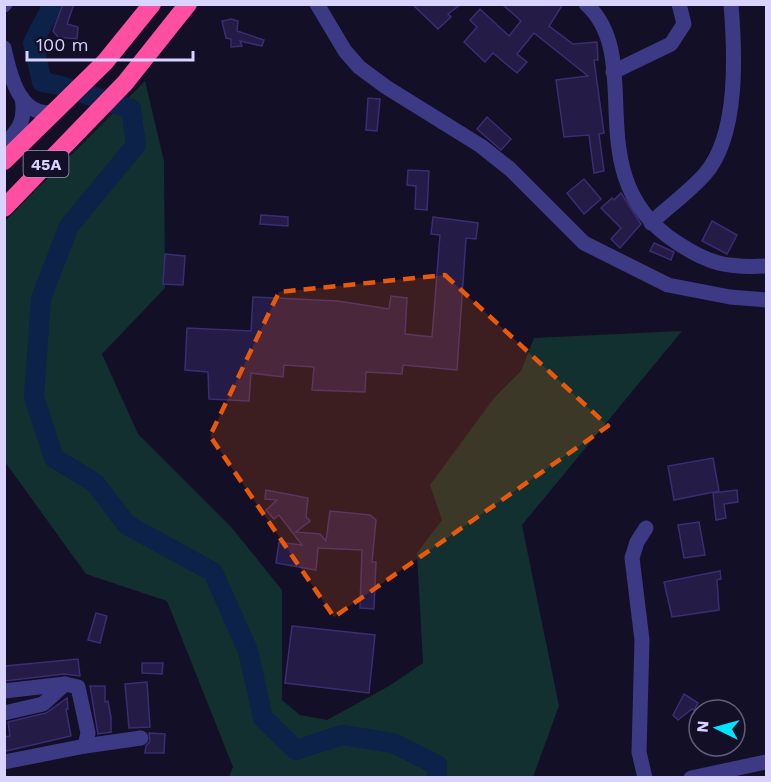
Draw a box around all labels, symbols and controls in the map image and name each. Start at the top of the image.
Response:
scale bar [27,24,194,62]
text: 100 m [36,34,89,55]
road number: 45A [24,151,68,177]
north arrow [687,698,747,758]
text: N [693,720,713,733]

